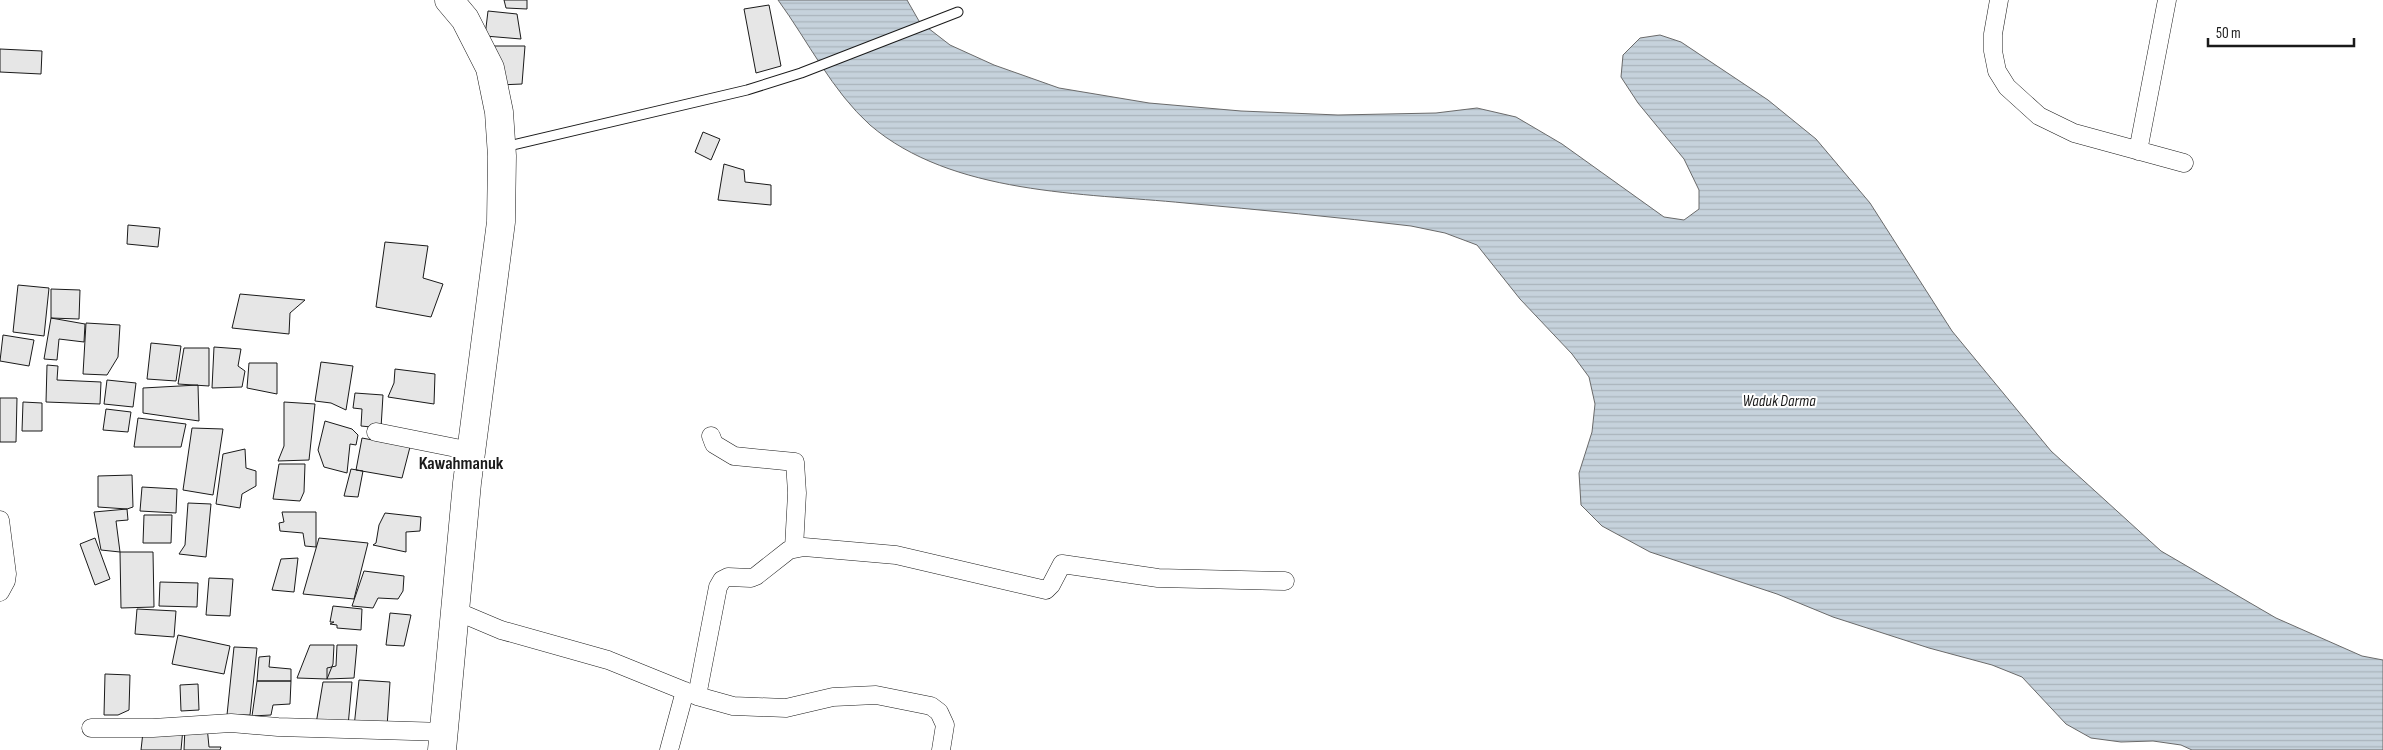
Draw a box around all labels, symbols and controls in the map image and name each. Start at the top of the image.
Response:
scale bar [2208,15,2354,47]
text: 50 m [2216,24,2241,43]
water label: Waduk Darma [1742,392,1816,411]
district label: Kawahmanuk [419,453,504,474]

